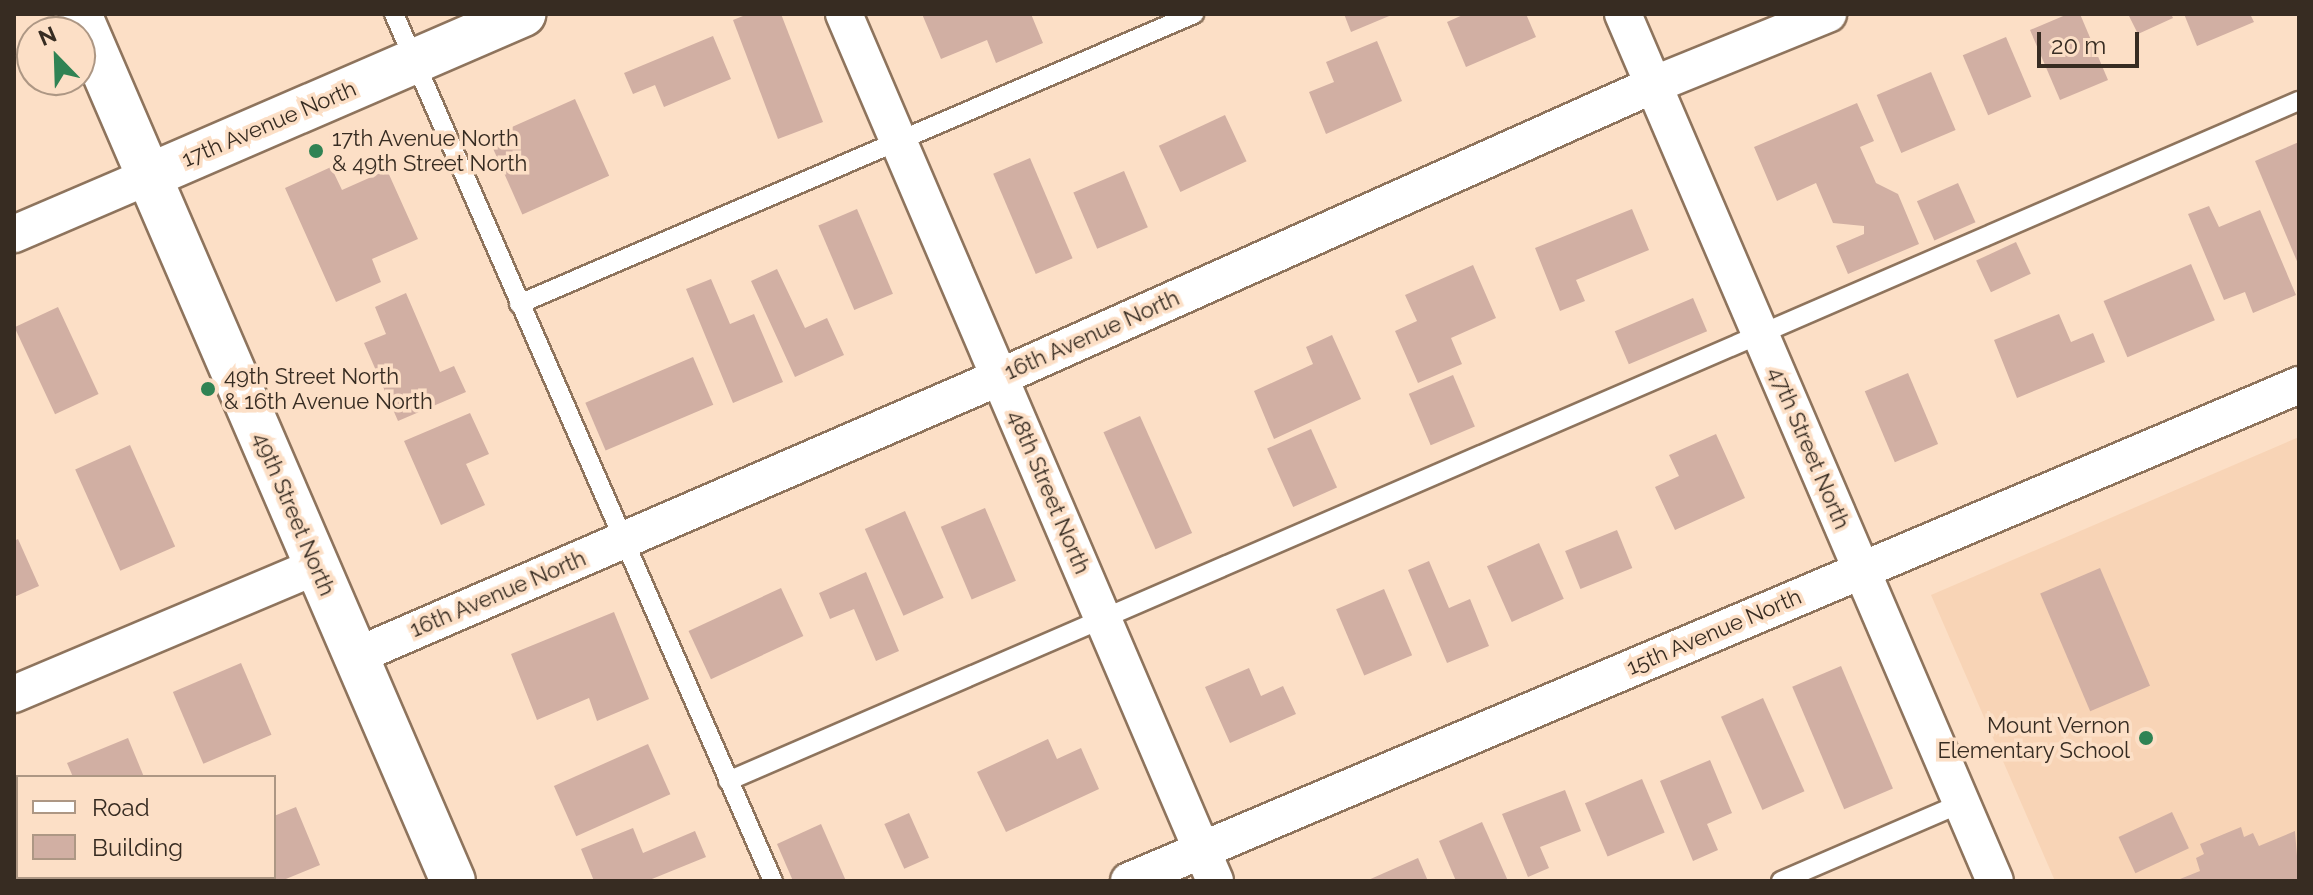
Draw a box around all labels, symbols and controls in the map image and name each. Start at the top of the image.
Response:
north arrow [16,16,96,96]
scale bar [2041,16,2143,66]
text: N [35,21,60,51]
text: 20 m [2051,31,2106,60]
street label: 17th Avenue North [178,75,360,173]
place label: 17th Avenue North & 49th Street North [332,125,527,176]
marker: 17th Avenue North & 49th Street North [307,142,325,160]
street label: 16th Avenue North [1000,284,1184,386]
place label: 49th Street North & 16th Avenue North [224,363,433,414]
street label: 47th Street North [1763,363,1855,533]
marker: 49th Street North & 16th Avenue North [199,380,217,398]
street label: 48th Street North [1003,406,1095,578]
street label: 49th Street North [248,428,340,600]
street label: 16th Avenue North [406,545,590,643]
street label: 15th Avenue North [1622,583,1806,681]
place label: Mount Vernon Elementary School [1937,712,2130,764]
marker: Mount Vernon Elementary School [2137,729,2155,747]
legend [16,775,276,879]
text: Road [92,793,150,822]
text: Building [92,833,183,862]

